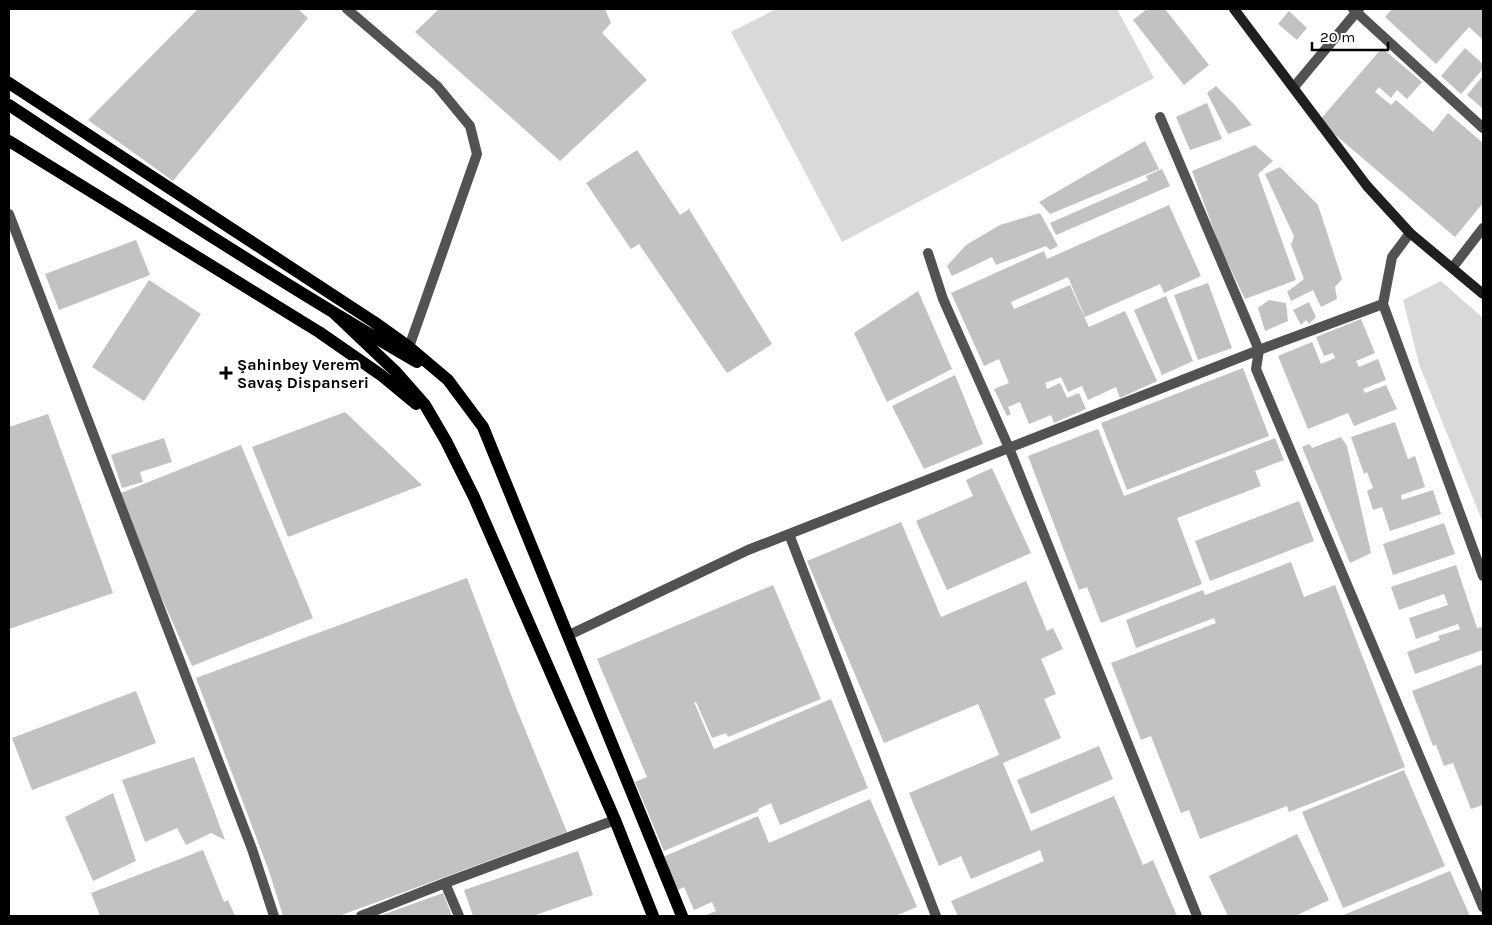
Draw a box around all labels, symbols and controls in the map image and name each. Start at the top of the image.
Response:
scale bar [1312,20,1388,52]
text: 20 m [1320,28,1355,46]
place label: Şahinbey Verem Savaş Dispanseri [237,355,369,392]
marker: Şahinbey Verem Savaş Dispanseri [219,366,233,380]

